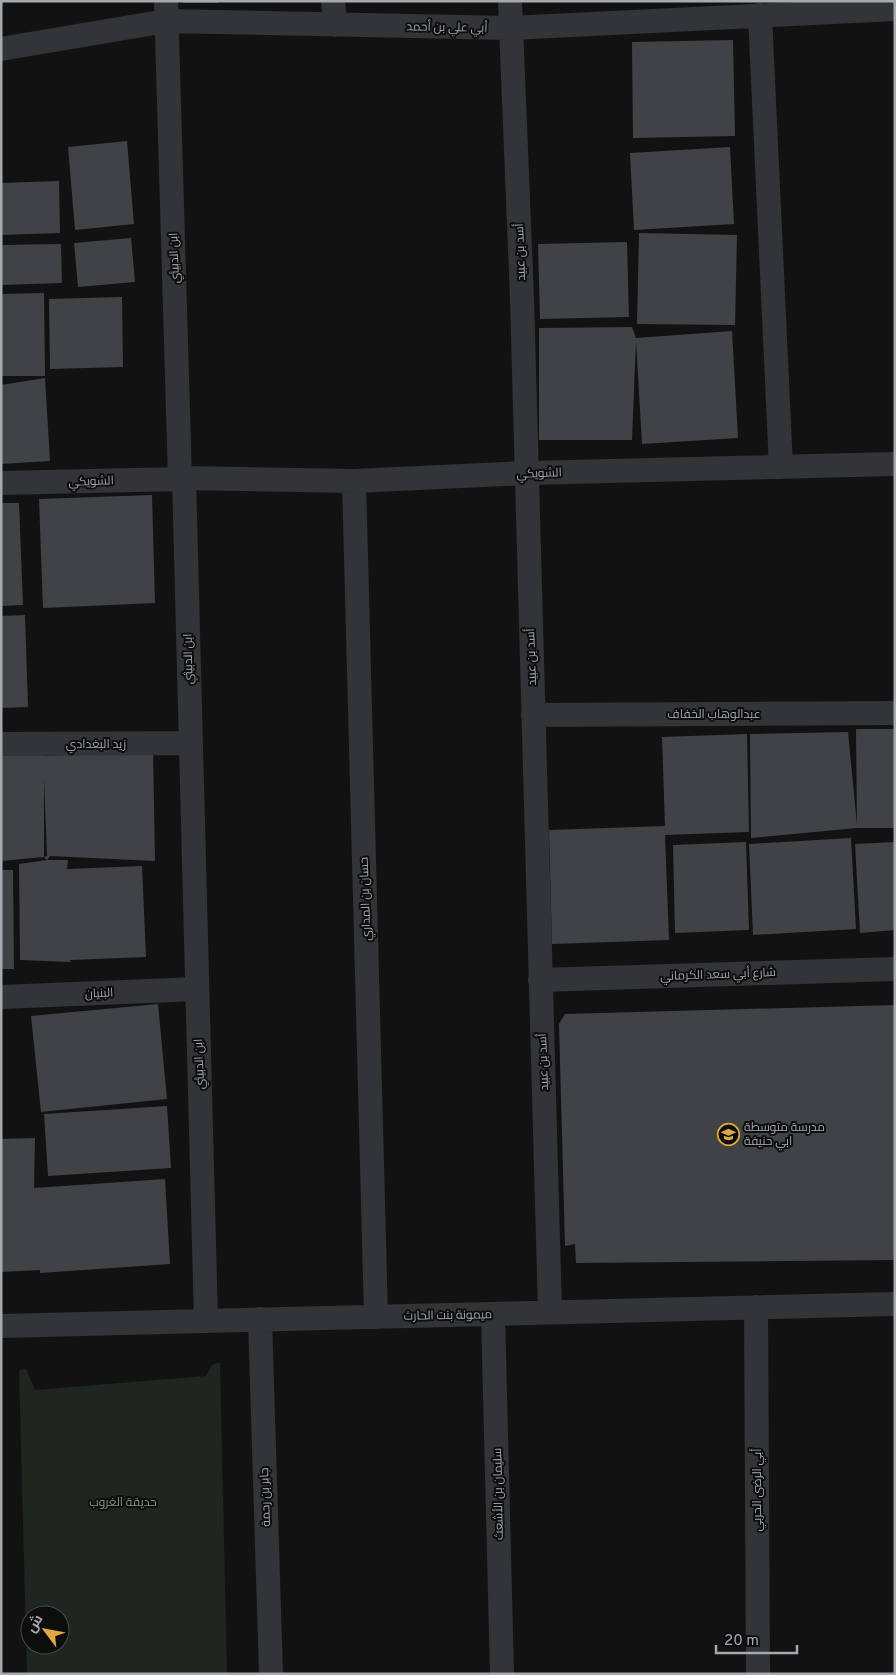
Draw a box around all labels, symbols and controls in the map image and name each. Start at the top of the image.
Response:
street label: أبي علي بن أحمد [406,18,488,38]
street label: أسد بن عبيد [511,223,530,281]
street label: ابن الدبيثي [166,232,185,284]
street label: الشويكي [516,465,562,484]
street label: الشويكي [68,473,114,492]
street label: أسد بن عبيد [522,628,541,686]
street label: ابن الدبيثي [181,634,198,684]
street label: عبدالوهاب الخفاف [667,707,761,723]
street label: زيد البغدادي [66,737,126,754]
street label: حسان بن المداري [357,857,376,941]
street label: شارع أبي سعد الكرماني [660,964,776,986]
street label: البنيان [84,985,114,1003]
street label: أسد بن عبيد [534,1033,553,1091]
street label: ابن الدبيثي [191,1038,210,1090]
place label: مدرسة متوسطة ابي حنيفة [744,1120,825,1151]
school or university icon: مدرسة متوسطة ابي حنيفة [716,1122,740,1146]
street label: ميمونة بنت الحارث [404,1307,492,1325]
street label: سليمان بن الأشعث [490,1448,508,1540]
street label: أبي الرضى الحربي [749,1448,767,1532]
street label: جابر بن رحمة [257,1467,275,1527]
park label: حديقة الغروب [89,1495,157,1511]
north arrow [20,1605,70,1655]
text: ش [22,1611,47,1636]
scale bar [716,1622,797,1654]
text: 20 m [724,1632,759,1651]

